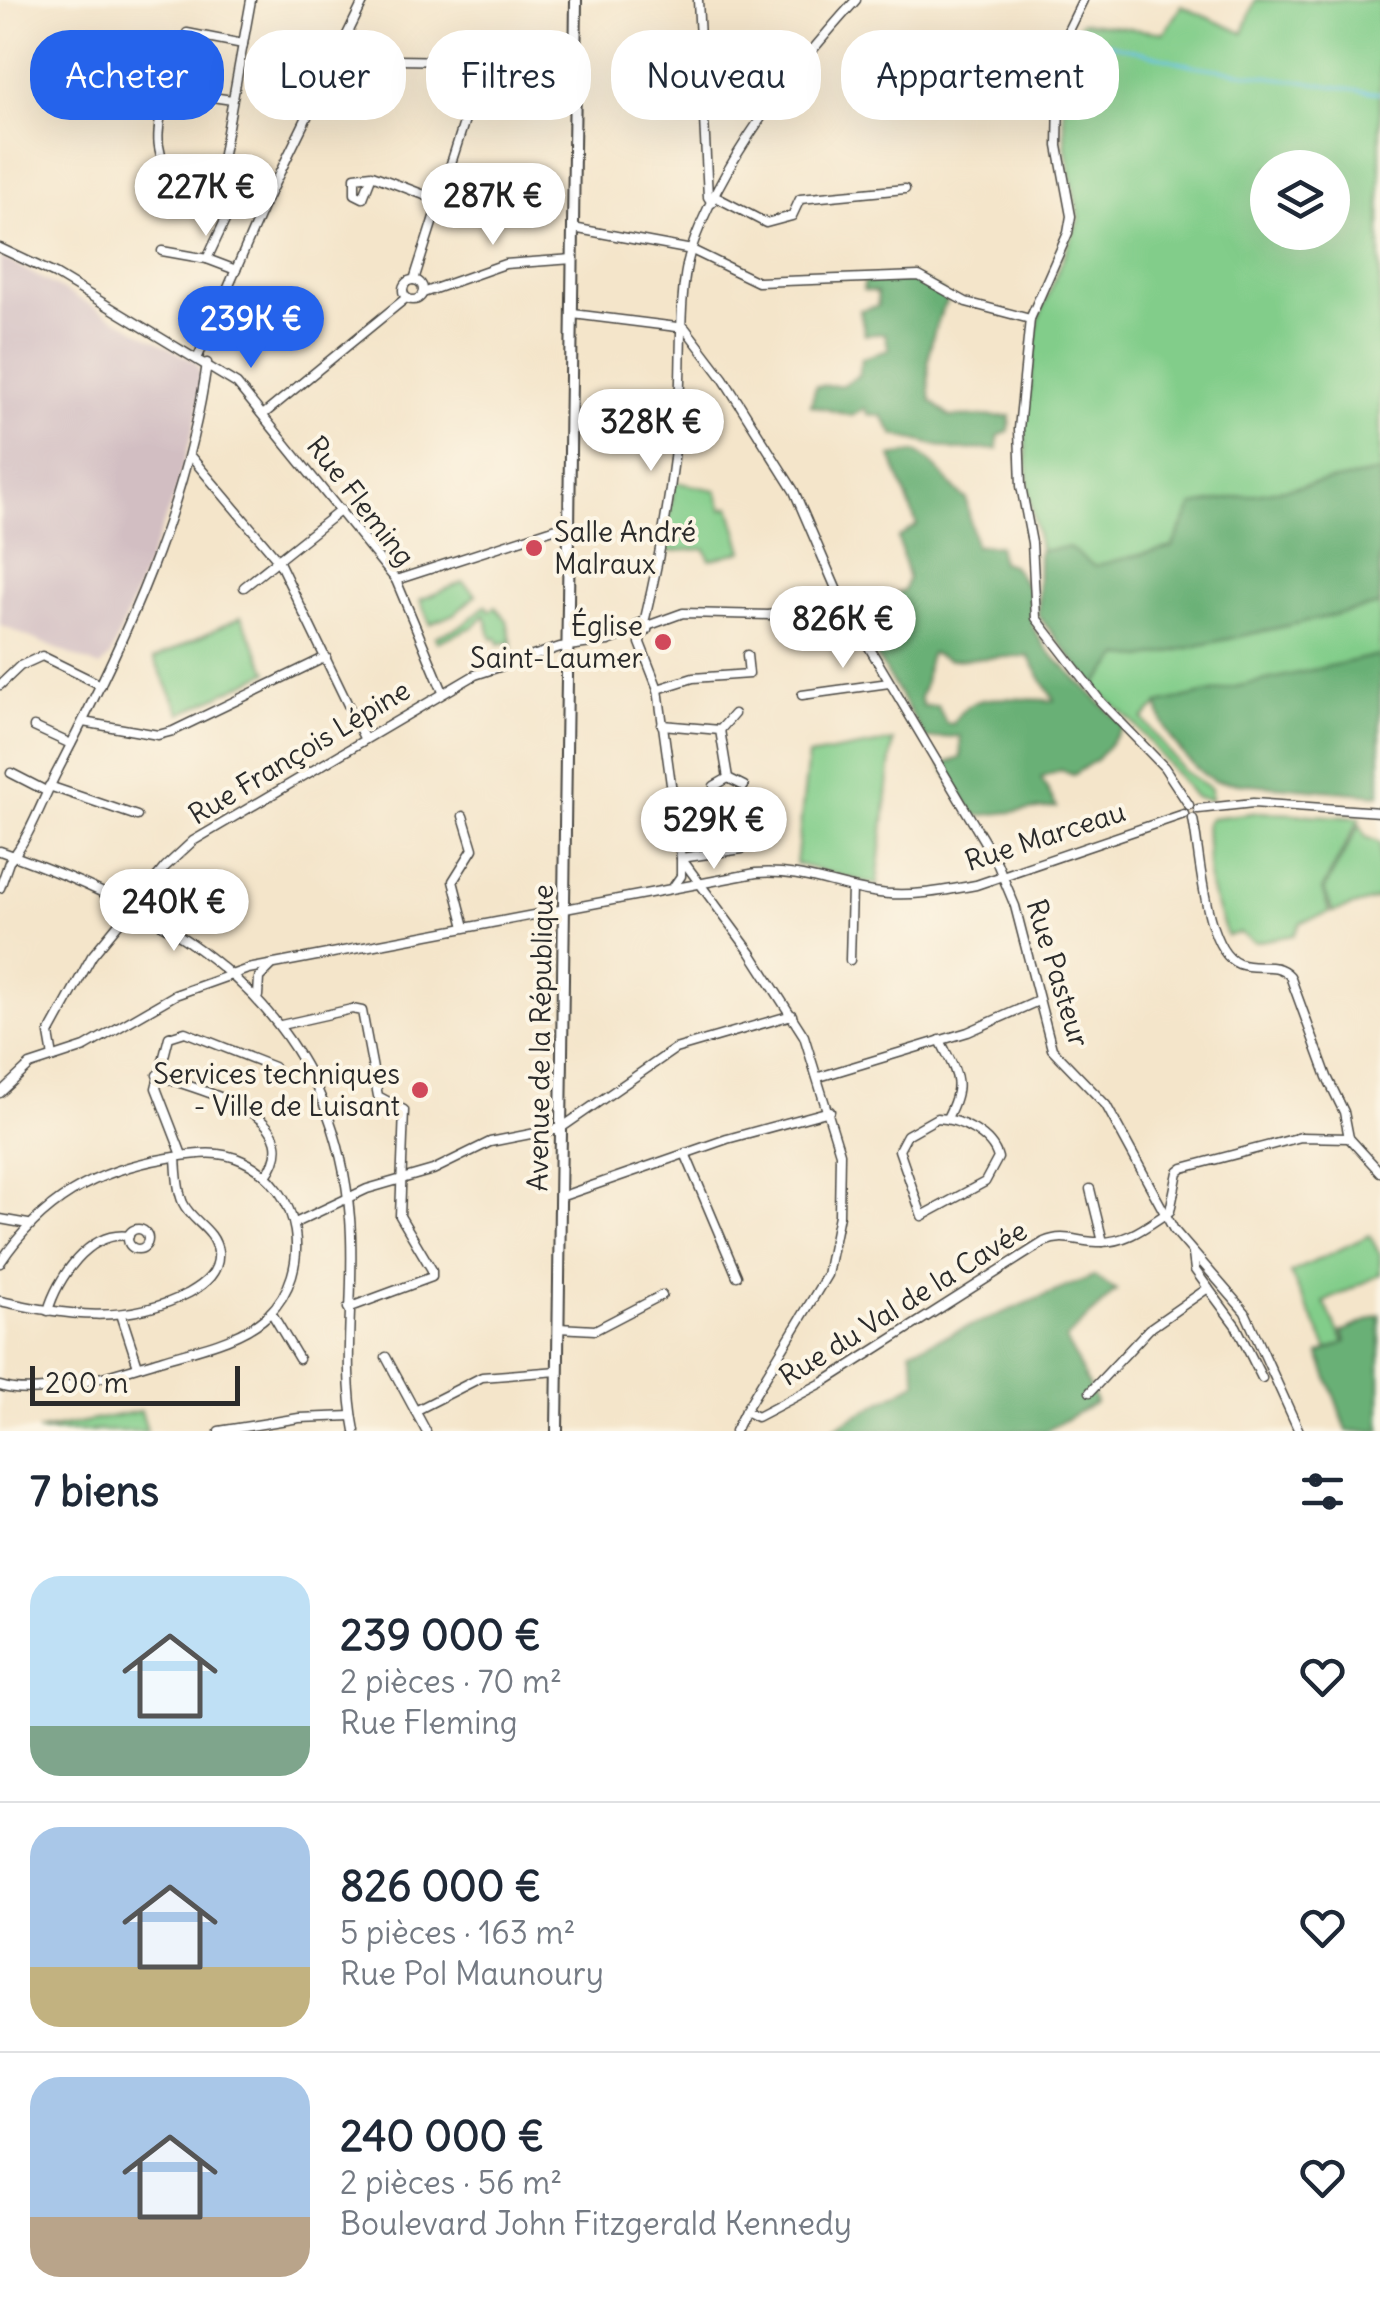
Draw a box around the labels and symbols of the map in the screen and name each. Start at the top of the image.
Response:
pin: 227K € [125,154,287,239]
pin: 287K € [412,163,574,248]
pin: 239K € [170,286,332,371]
pin: 328K € [570,389,732,474]
street label: Rue Fleming [299,429,423,573]
place label: Salle André Malraux [554,514,696,582]
marker: Salle André Malraux [523,537,545,559]
pin: 826K € [762,586,924,671]
place label: Église Saint-Laumer [470,607,643,676]
marker: Église Saint-Laumer [652,631,674,653]
street label: Rue François Lépine [182,672,416,832]
pin: 529K € [633,787,795,872]
street label: Rue Marceau [960,793,1130,879]
pin: 240K € [93,869,255,954]
street label: Avenue de la République [519,884,561,1192]
street label: Rue Pasteur [1018,895,1098,1051]
place label: Services techniques - Ville de Luisant [153,1056,400,1124]
marker: Services techniques - Ville de Luisant [409,1079,431,1101]
street label: Rue du Val de la Cavée [772,1212,1034,1394]
scale bar [30,1361,240,1406]

